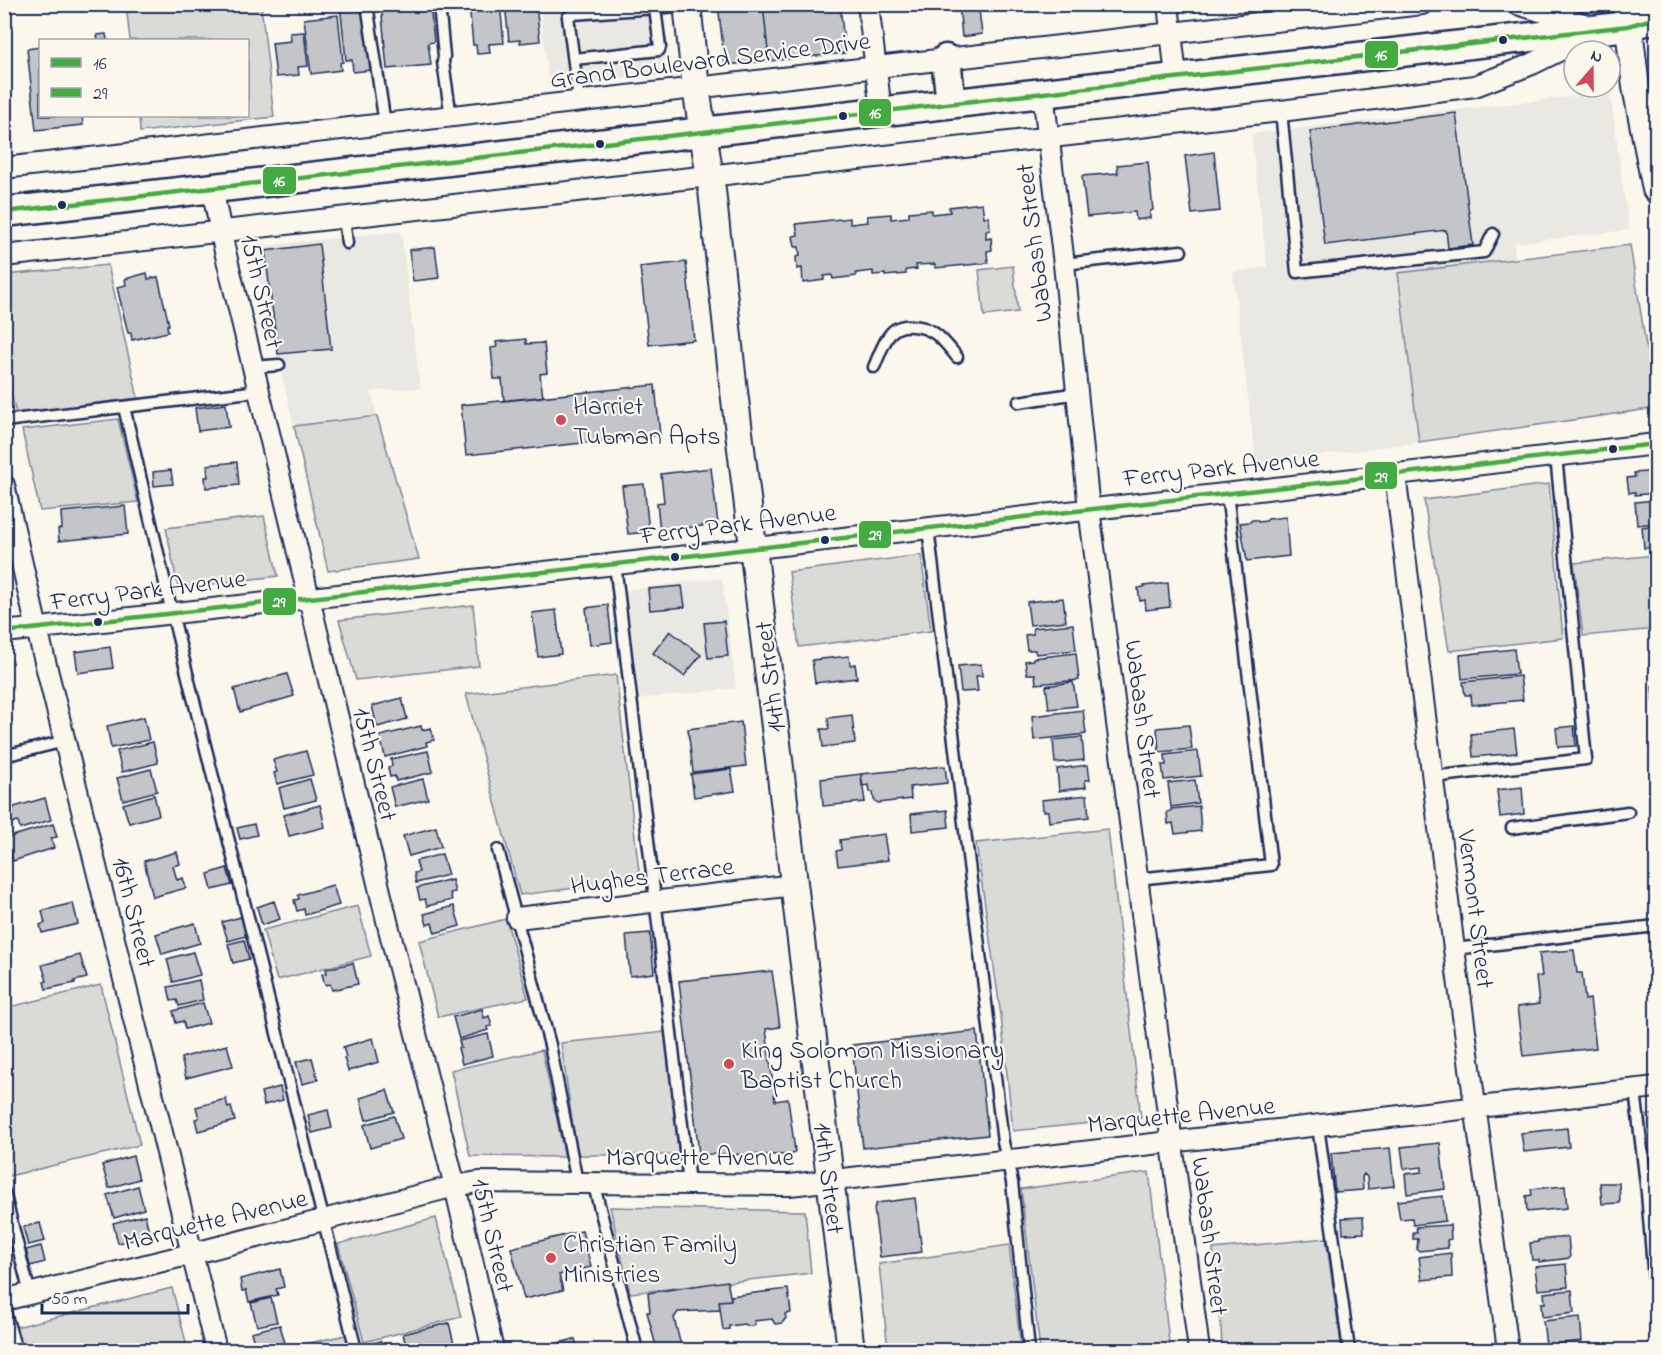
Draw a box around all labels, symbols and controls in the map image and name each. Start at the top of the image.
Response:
street label: Grand Boulevard Service Drive [548,23,873,100]
unlabelled marker [1497,34,1509,46]
legend [39,39,249,117]
north arrow [1562,39,1622,99]
line badge: 16 [1364,40,1399,69]
text: 16 [1375,44,1388,68]
text: N [1587,44,1606,70]
text: 16 [93,52,107,78]
text: 29 [93,82,108,108]
line badge: 16 [858,98,892,127]
text: 16 [869,102,882,126]
unlabelled marker [837,110,849,122]
unlabelled marker [594,138,606,150]
street label: Wabash Street [1007,161,1065,324]
line badge: 16 [262,166,297,195]
text: 16 [273,170,286,194]
unlabelled marker [56,199,68,211]
street label: 15th Street [228,231,292,353]
place label: Harriet Tubman Apts [573,389,721,457]
marker: Harriet Tubman Apts [554,413,568,427]
street label: Ferry Park Avenue [1120,441,1322,499]
unlabelled marker [1607,443,1619,455]
line badge: 29 [1364,461,1398,490]
text: 29 [1374,466,1388,490]
street label: Ferry Park Avenue [637,495,839,557]
line badge: 29 [858,520,892,549]
text: 29 [868,524,882,548]
unlabelled marker [819,534,831,546]
unlabelled marker [669,551,681,563]
street label: Ferry Park Avenue [47,561,249,623]
line badge: 29 [262,587,297,616]
text: 29 [272,591,286,615]
unlabelled marker [92,616,104,628]
street label: 14th Street [746,618,798,735]
street label: Wabash Street [1112,638,1170,801]
street label: 15th Street [341,704,406,826]
street label: Vermont Street [1445,827,1503,991]
street label: Hughes Terrace [569,849,737,907]
street label: 16th Street [100,853,164,972]
place label: King Solomon Missionary Baptist Church [740,1033,1004,1101]
marker: King Solomon Missionary Baptist Church [722,1057,736,1071]
street label: Marquette Avenue [1086,1088,1277,1146]
street label: 14th Street [801,1120,853,1237]
street label: Marquette Avenue [606,1140,795,1178]
street label: Wabash Street [1179,1155,1237,1318]
street label: 15th Street [459,1175,523,1297]
street label: Marquette Avenue [120,1181,312,1263]
place label: Christian Family Ministries [563,1227,737,1295]
marker: Christian Family Ministries [544,1251,558,1265]
scale bar [42,1277,188,1315]
text: 50 m [51,1287,88,1313]

